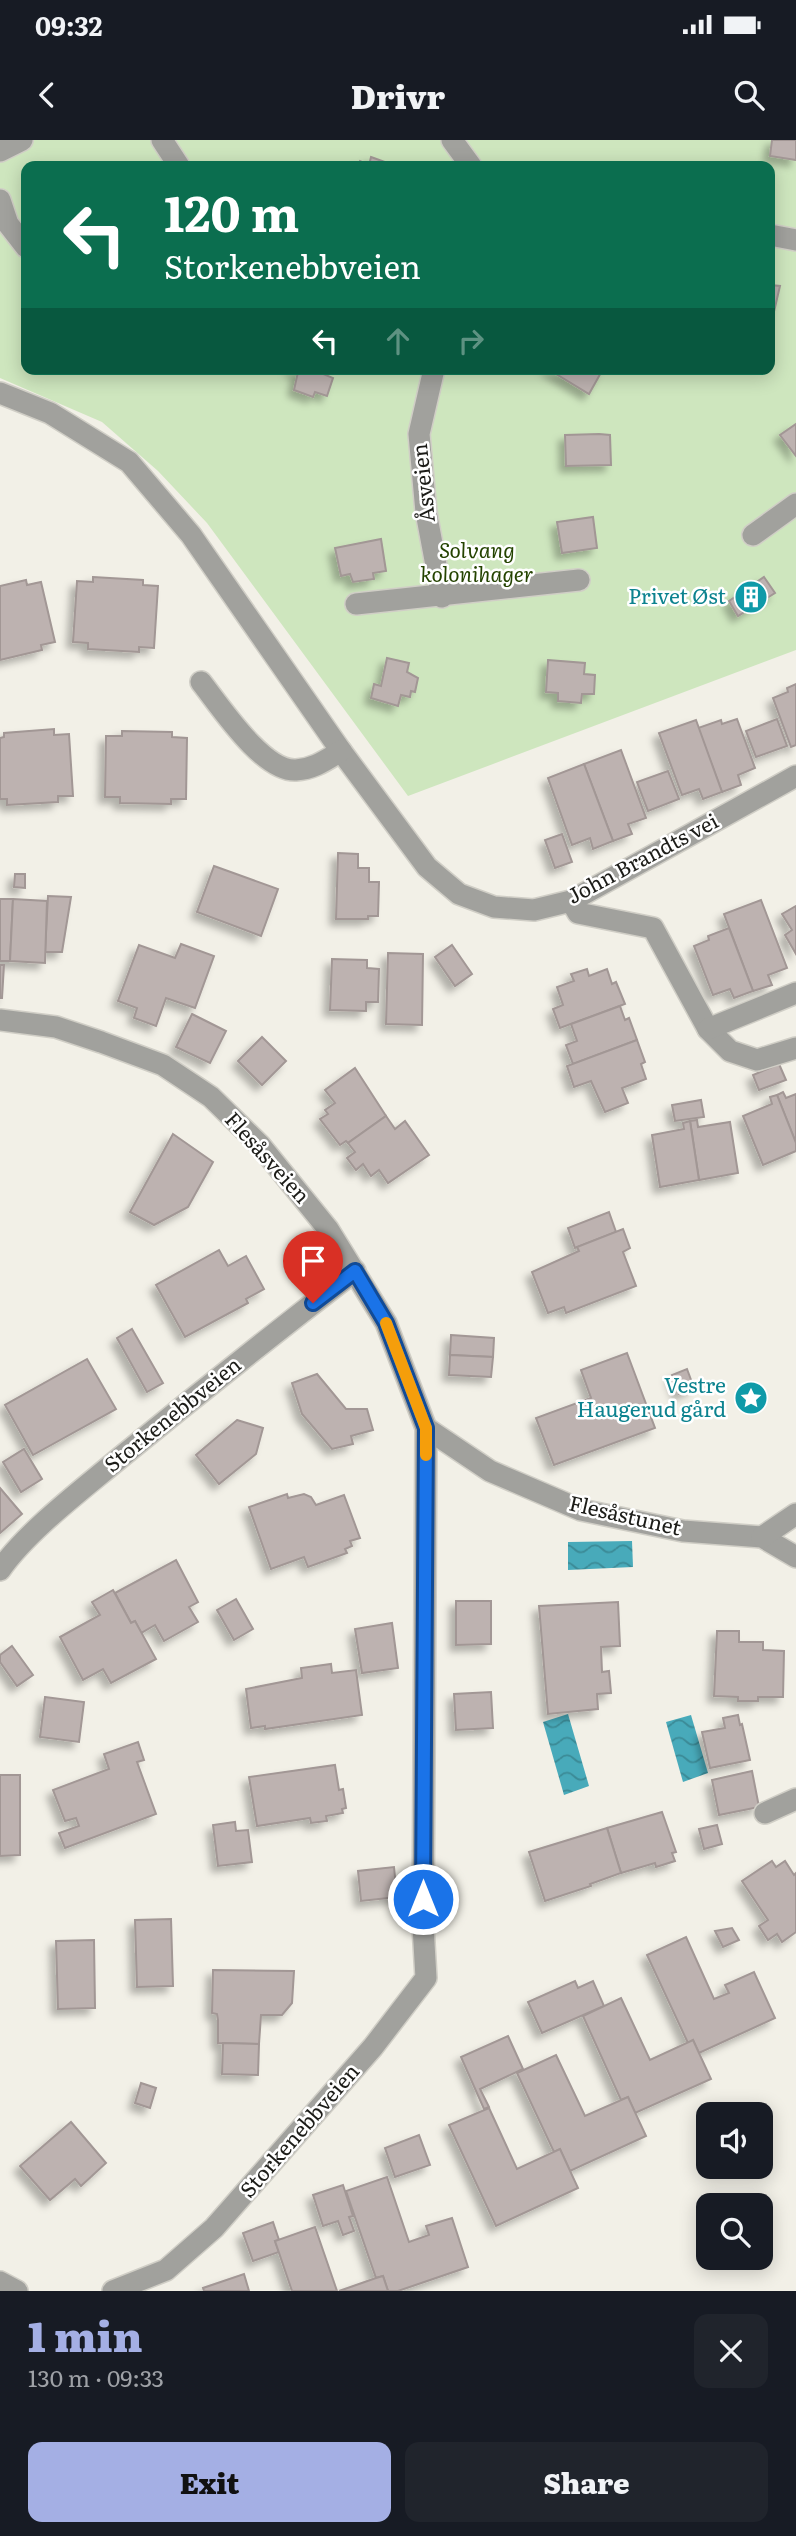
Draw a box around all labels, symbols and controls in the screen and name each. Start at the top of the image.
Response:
text: 09:32 [35,5,102,44]
text: Drivr [351,71,445,119]
icon: back [28,76,66,114]
icon: search [730,76,768,114]
text: 120 m [164,174,299,247]
icon: left [49,189,140,280]
text: Storkenebbveien [164,241,421,289]
icon: left [306,322,344,360]
icon: ahead [379,322,417,360]
icon: right [452,322,490,360]
street label: Åsveien [402,442,441,524]
park label: Solvang kolonihager [421,533,534,588]
building icon: Privet Øst [732,578,770,616]
place label: Privet Øst [628,579,727,610]
street label: John Brandts vei [561,804,723,910]
street label: Flesåsveien [219,1104,319,1209]
pin [283,1231,343,1303]
icon: arrive [294,1242,332,1280]
street label: Storkenebbveien [96,1348,247,1478]
place label: Vestre Haugerud gård [577,1368,726,1423]
place icon: Vestre Haugerud gård [732,1379,770,1417]
street label: Flesåstunet [566,1486,685,1542]
position arrow [386,1862,460,1936]
street label: Storkenebbveien [231,2056,365,2203]
map controls [696,2102,773,2270]
button: sound [696,2102,773,2179]
button: search [696,2193,773,2270]
text: 1 min [28,2303,143,2365]
button: close [694,2314,768,2388]
text: 130 m · 09:33 [28,2360,164,2394]
button: Exit [28,2442,391,2522]
button: Share [405,2442,768,2522]

